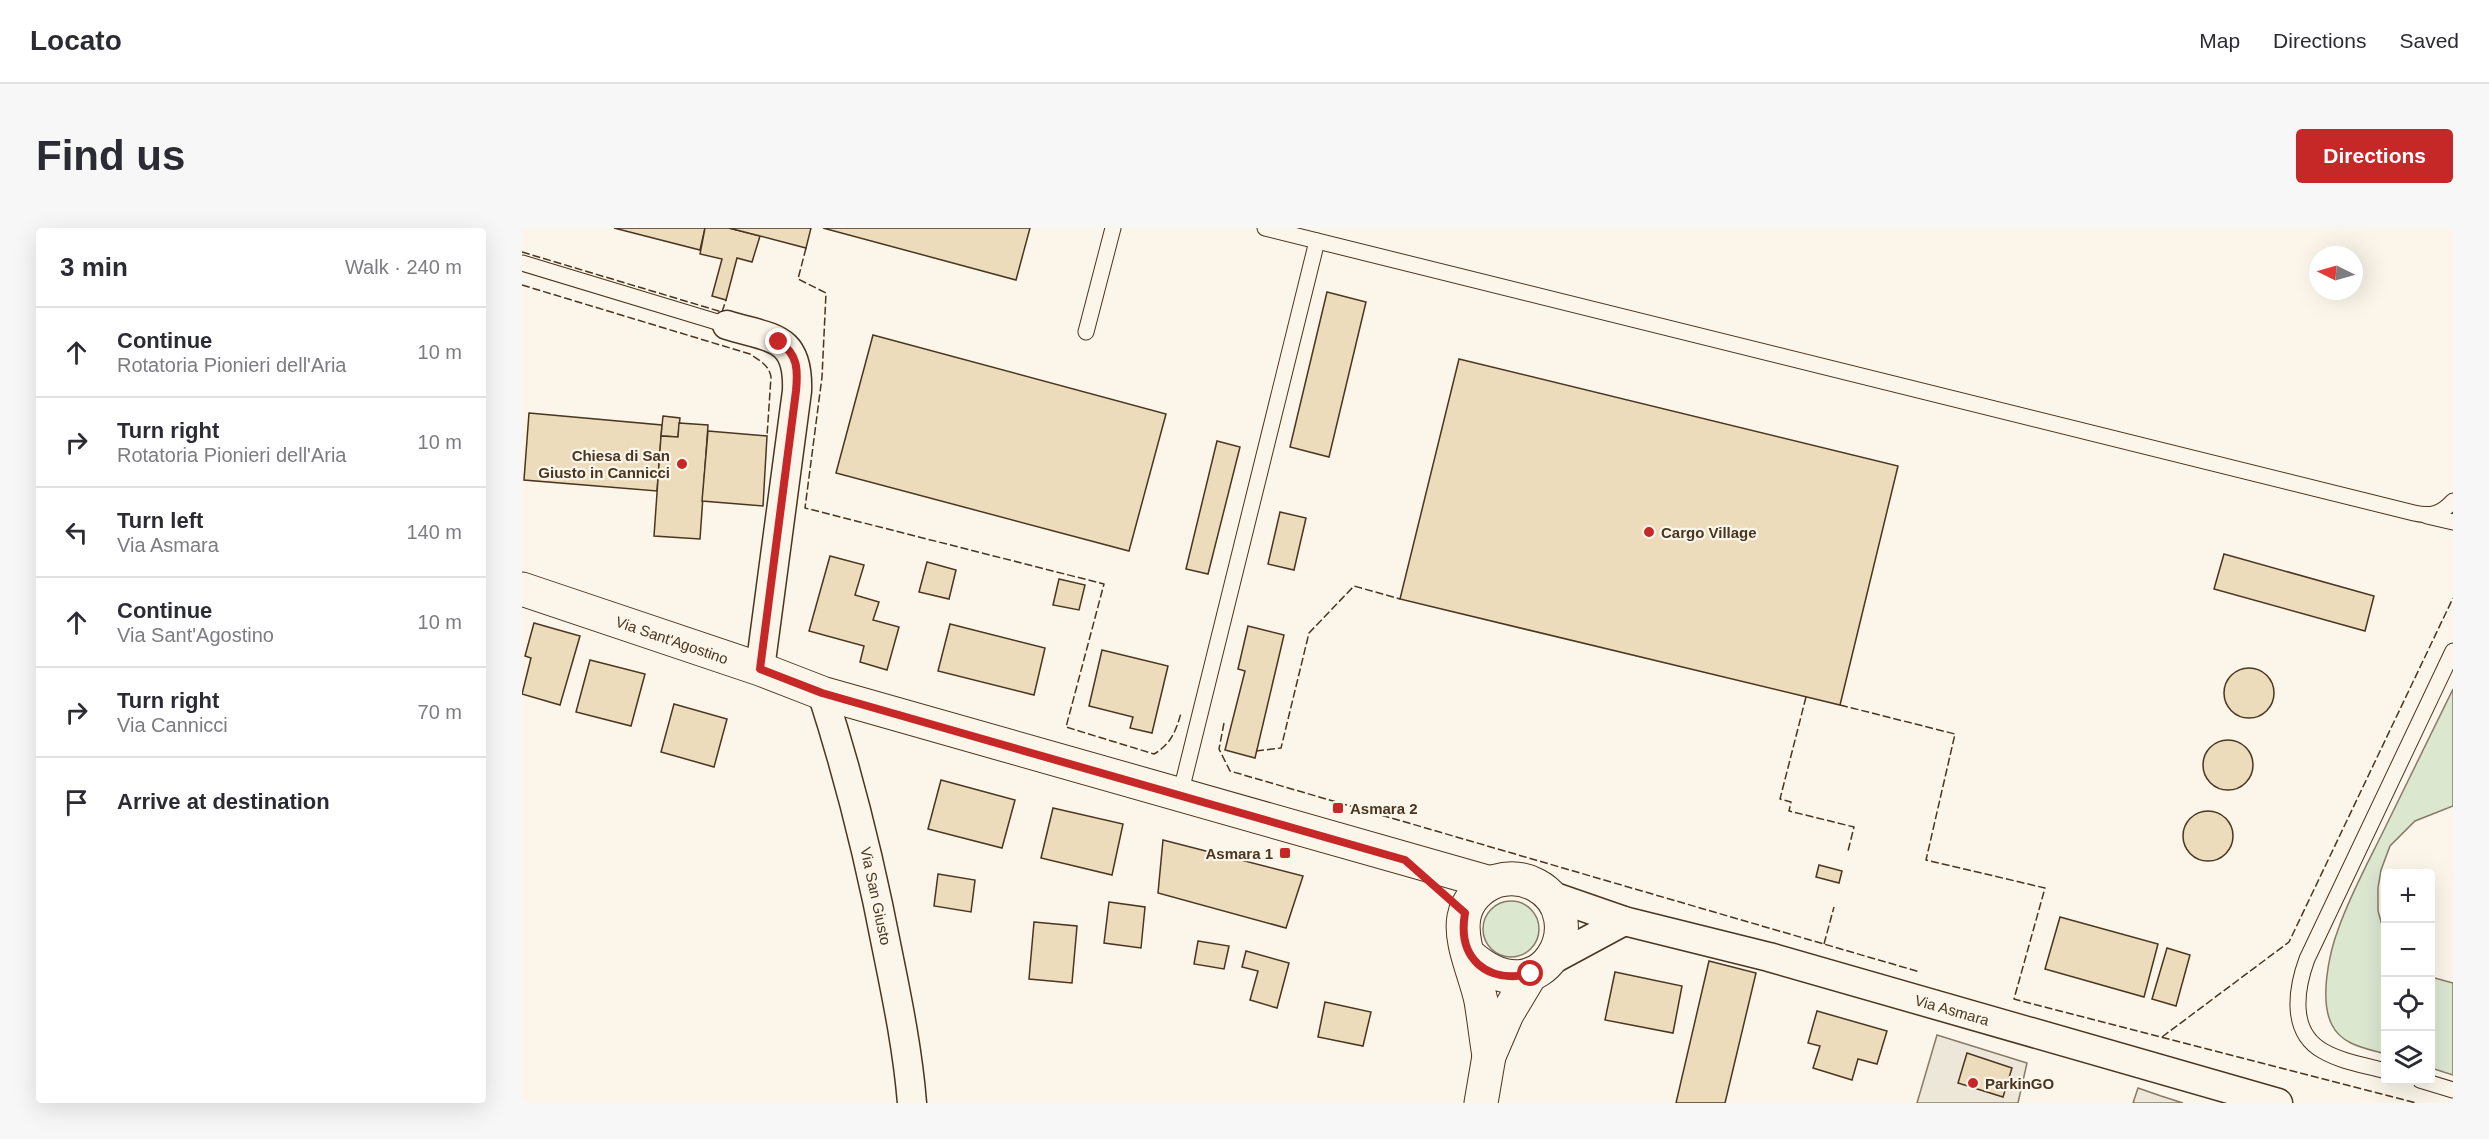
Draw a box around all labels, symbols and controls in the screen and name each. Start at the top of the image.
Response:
text: Locato [30,25,122,56]
text: Map [2199,29,2240,52]
text: Directions [2273,29,2366,52]
text: Saved [2399,29,2459,52]
button: Directions [2296,129,2453,183]
text: Find us [36,132,185,179]
north arrow [2309,246,2363,300]
text: 3 min [60,252,128,282]
text: Walk · 240 m [345,256,462,278]
text: Continue [117,328,212,353]
route end [765,328,791,354]
icon: ahead [60,336,93,369]
text: 10 m [418,341,462,363]
text: Rotatoria Pionieri dell'Aria [117,354,346,376]
text: Turn right [117,418,219,443]
icon: right [60,426,93,459]
text: 10 m [418,431,462,453]
text: Rotatoria Pionieri dell'Aria [117,444,346,466]
place label: Chiesa di San Giusto in Cannicci [538,447,670,481]
marker: Chiesa di San Giusto in Cannicci [675,457,689,471]
text: Turn left [117,508,203,533]
icon: left [60,516,93,549]
text: 140 m [406,521,462,543]
place label: Cargo Village [1661,524,1757,541]
marker: Cargo Village [1642,525,1656,539]
text: Via Asmara [117,534,219,556]
text: Continue [117,598,212,623]
icon: ahead [60,606,93,639]
text: 10 m [418,611,462,633]
street label: Via Sant'Agostino [614,613,730,667]
text: Via Sant'Agostino [117,624,274,646]
text: Turn right [117,688,219,713]
icon: right [60,696,93,729]
text: 70 m [418,701,462,723]
text: Via Cannicci [117,714,228,736]
icon: arrive [60,786,93,819]
text: Arrive at destination [117,789,330,814]
place label: Asmara 2 [1350,800,1418,817]
marker: Asmara 2 [1331,801,1345,815]
street label: Via San Giusto [857,845,895,947]
place label: Asmara 1 [1205,845,1273,862]
marker: Asmara 1 [1278,846,1292,860]
map controls [2381,869,2435,1085]
button: + [2381,869,2435,923]
button: − [2381,923,2435,977]
route start [1517,960,1543,986]
button: locate [2381,977,2435,1031]
street label: Via Asmara [1913,991,1992,1029]
button: layers [2381,1031,2435,1085]
place label: ParkinGO [1985,1075,2055,1092]
marker: ParkinGO [1966,1076,1980,1090]

